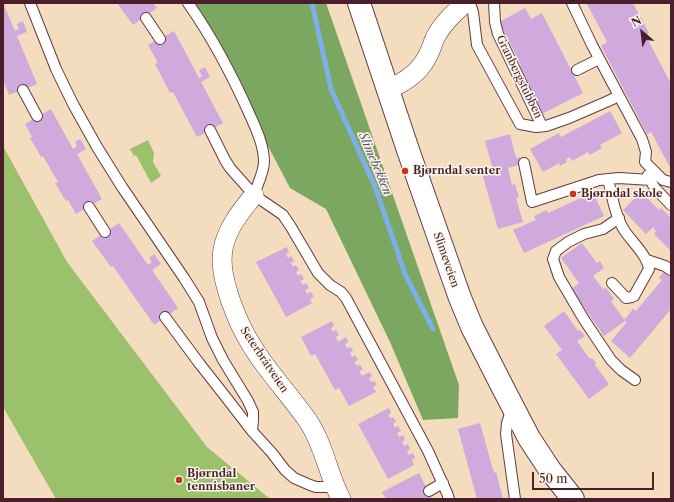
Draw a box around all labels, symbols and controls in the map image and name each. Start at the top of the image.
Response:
north arrow [622,12,662,52]
text: N [629,13,644,30]
street label: Granbergstubben [493,33,545,121]
water label: Slimebekken [355,130,395,198]
place label: Bjørndal senter [413,164,501,178]
marker: Bjørndal senter [400,166,410,176]
place label: Bjørndal skole [581,187,663,201]
marker: Bjørndal skole [568,189,578,199]
street label: Slimeveien [430,231,462,289]
street label: Seterbråtveien [237,325,291,395]
scale bar [534,464,656,490]
place label: Bjørndal tennisbaner [187,467,255,493]
text: 50 m [539,471,568,486]
marker: Bjørndal tennisbaner [174,475,184,485]

